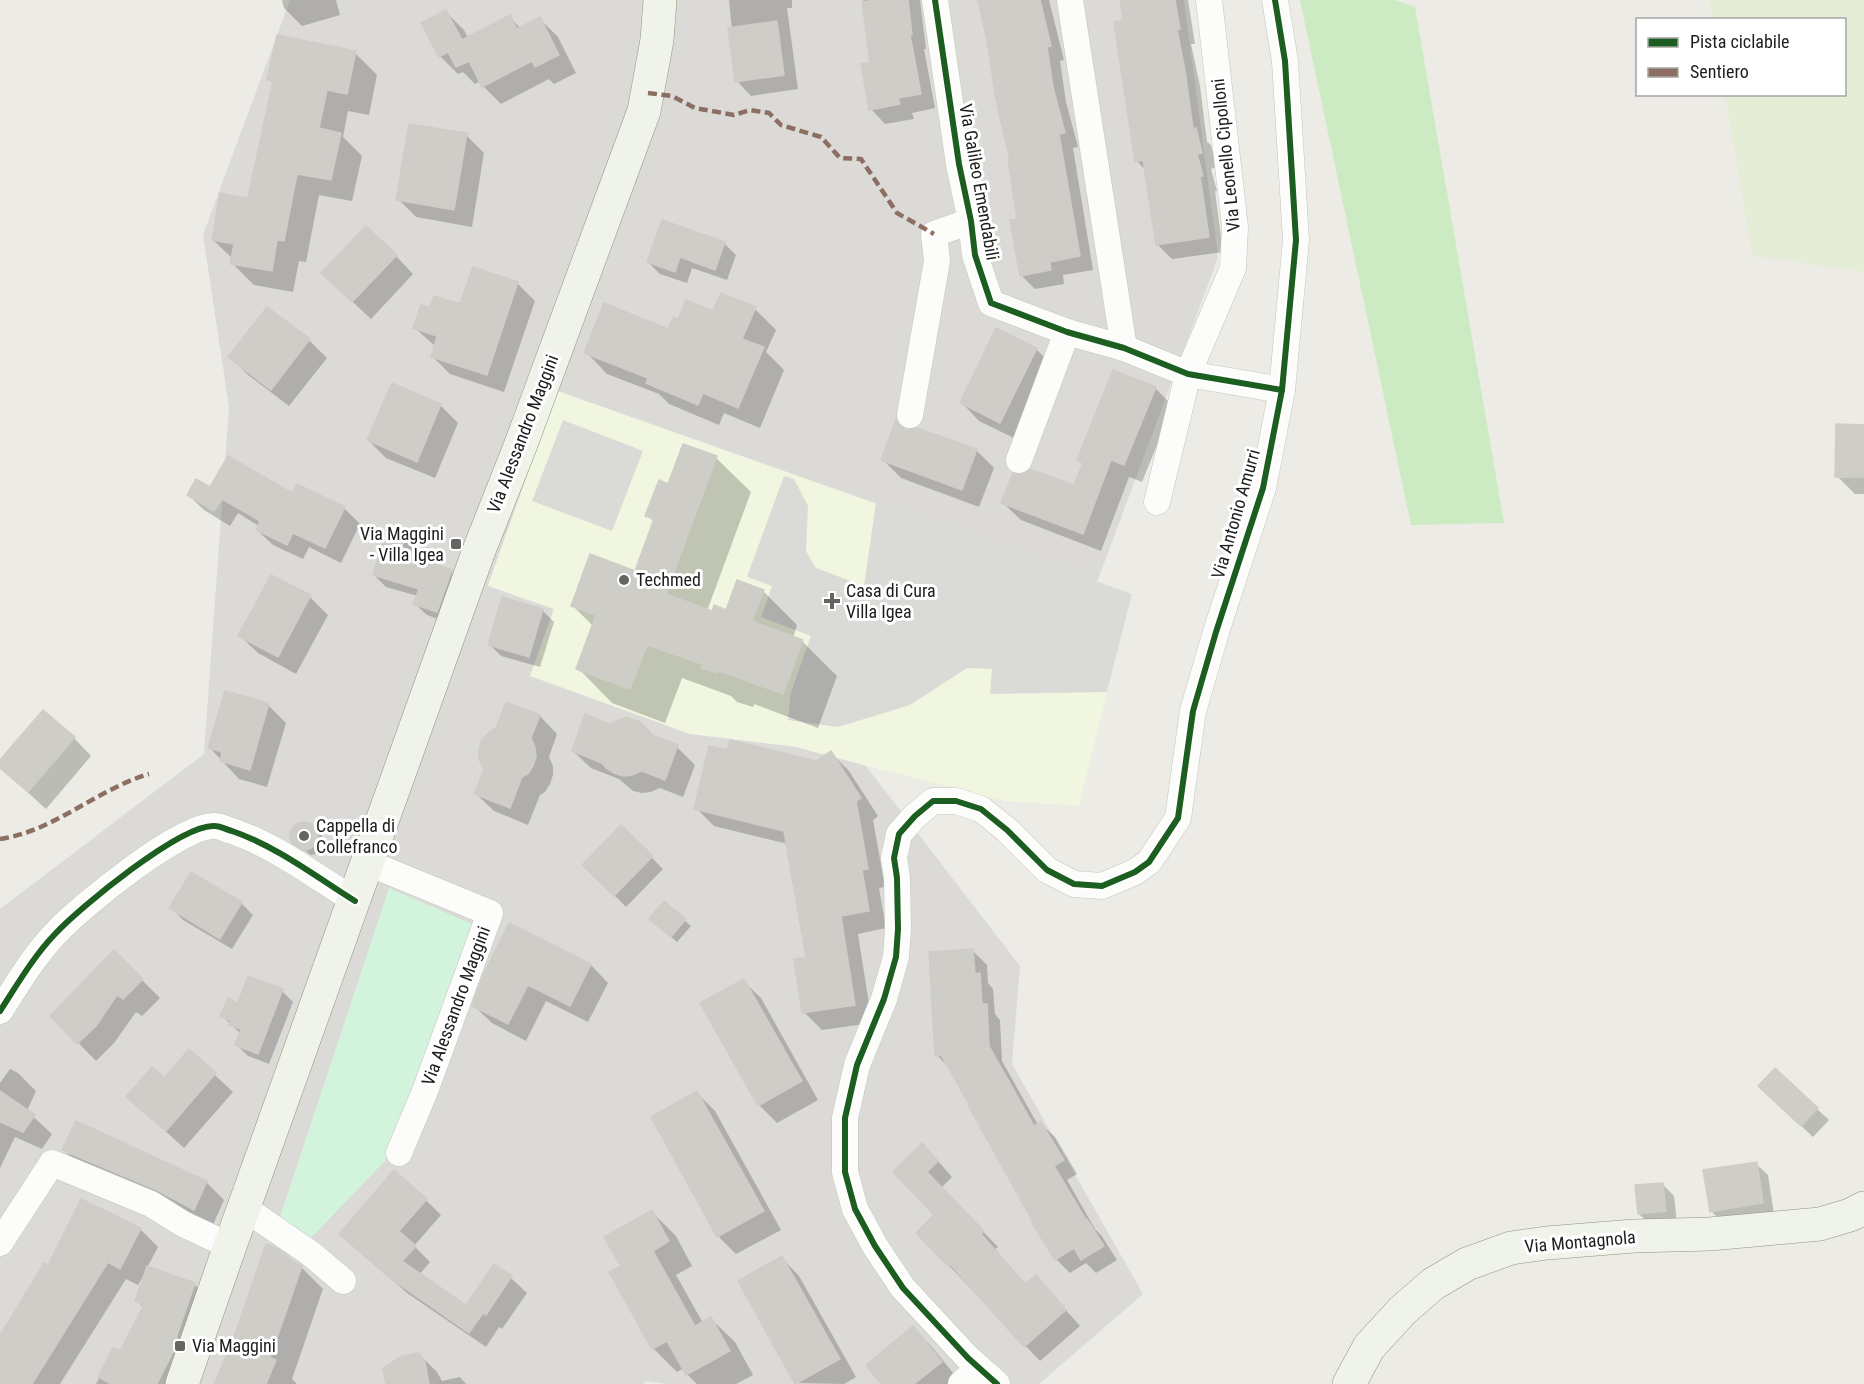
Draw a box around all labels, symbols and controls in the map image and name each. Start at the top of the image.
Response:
legend [1636,18,1846,96]
text: Pista ciclabile [1690,31,1789,52]
text: Sentiero [1690,61,1749,82]
street label: Via Leonello Cipolloni [1207,77,1244,233]
street label: Via Galileo Emendabili [955,102,1004,262]
street label: Via Alessandro Maggini [483,352,562,516]
street label: Via Antonio Amurri [1207,447,1264,581]
place label: Via Maggini - Villa Igea [360,523,444,565]
marker: Via Maggini - Villa Igea [449,537,463,551]
place label: Techmed [636,569,701,590]
marker: Techmed [617,573,631,587]
place label: Casa di Cura Villa Igea [846,580,936,622]
marker: Casa di Cura Villa Igea [823,592,841,610]
place label: Cappella di Collefranco [316,815,397,857]
marker: Cappella di Collefranco [297,829,311,843]
street label: Via Alessandro Maggini [417,923,494,1088]
street label: Via Montagnola [1523,1226,1636,1257]
place label: Via Maggini [192,1335,276,1356]
marker: Via Maggini [173,1339,187,1353]

